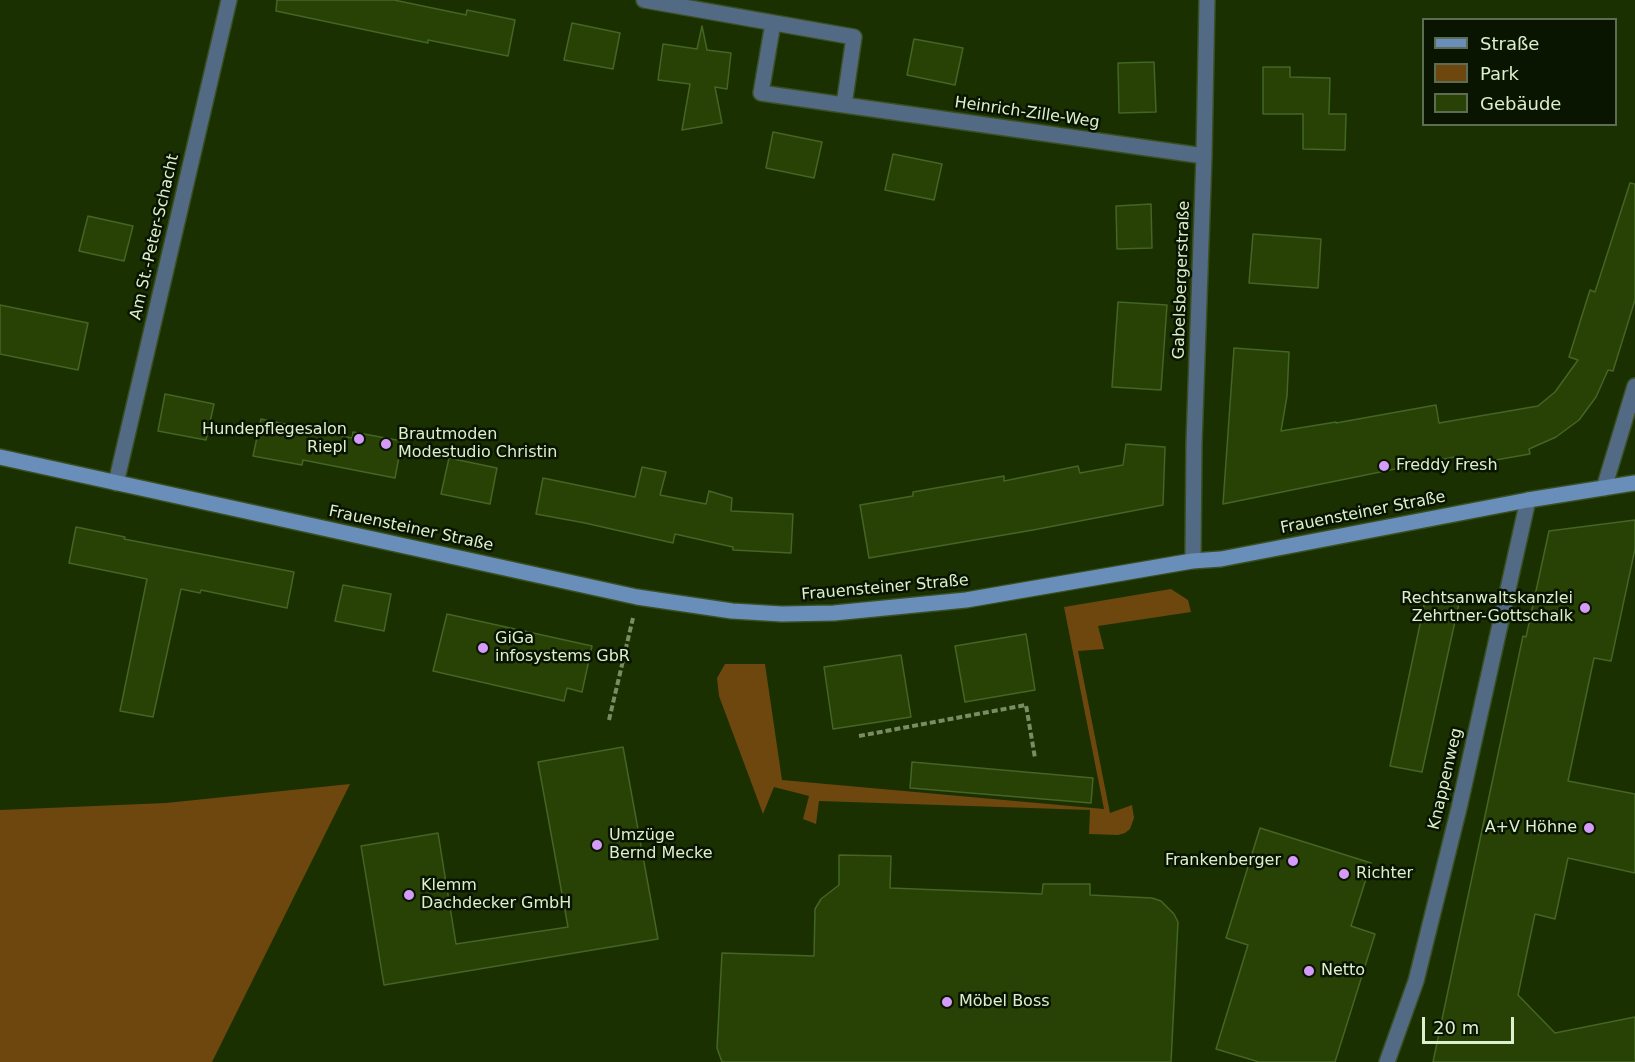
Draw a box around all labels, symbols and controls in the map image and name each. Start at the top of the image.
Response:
legend [1422,18,1617,126]
text: Straße [1480,33,1539,54]
text: Park [1480,63,1519,84]
street label: Heinrich-Zille-Weg [953,93,1101,133]
text: Gebäude [1480,93,1561,114]
street label: Am St.-Peter-Schacht [127,152,183,322]
street label: Gabelsbergerstraße [1170,200,1194,360]
place label: Hundepflegesalon Riepl [202,420,347,458]
place label: Brautmoden Modestudio Christin [398,425,557,463]
marker: Hundepflegesalon Riepl [352,432,366,446]
marker: Brautmoden Modestudio Christin [379,437,393,451]
place label: Freddy Fresh [1396,456,1498,476]
marker: Freddy Fresh [1377,459,1391,473]
street label: Frauensteiner Straße [1279,488,1447,538]
street label: Frauensteiner Straße [327,502,495,556]
street label: Frauensteiner Straße [801,571,969,605]
place label: Rechtsanwaltskanzlei Zehrtner-Gottschalk [1401,589,1573,627]
marker: Rechtsanwaltskanzlei Zehrtner-Gottschalk [1578,601,1592,615]
place label: GiGa infosystems GbR [495,629,630,667]
marker: GiGa infosystems GbR [476,641,490,655]
street label: Knappenweg [1425,726,1467,832]
place label: A+V Höhne [1485,818,1577,838]
marker: A+V Höhne [1582,821,1596,835]
place label: Umzüge Bernd Mecke [609,826,712,864]
marker: Umzüge Bernd Mecke [590,838,604,852]
place label: Frankenberger [1165,851,1281,871]
marker: Frankenberger [1286,854,1300,868]
place label: Richter [1356,864,1413,884]
marker: Richter [1337,867,1351,881]
place label: Klemm Dachdecker GmbH [421,876,571,914]
marker: Klemm Dachdecker GmbH [402,888,416,902]
place label: Netto [1321,961,1365,981]
marker: Netto [1302,964,1316,978]
place label: Möbel Boss [959,992,1050,1012]
marker: Möbel Boss [940,995,954,1009]
scale bar [1425,1005,1516,1043]
text: 20 m [1433,1017,1479,1038]

